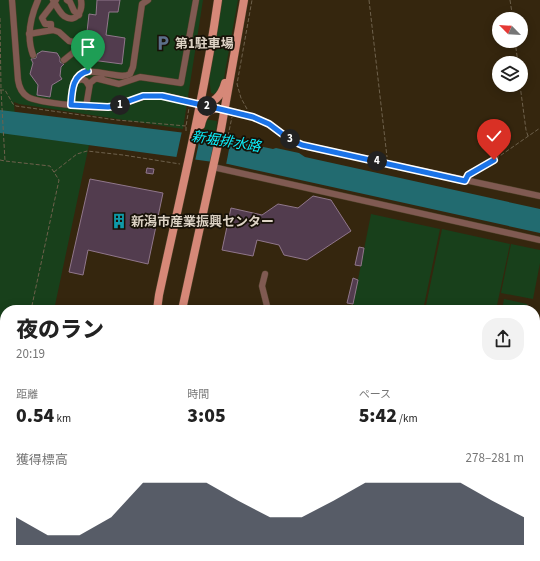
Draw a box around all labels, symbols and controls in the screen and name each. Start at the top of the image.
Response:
north arrow [492,12,528,48]
map controls [492,12,528,92]
pin [71,30,105,71]
parking icon: 第1駐車場 [154,34,172,52]
place label: 第1駐車場 [175,35,234,53]
icon: arrive [77,36,99,58]
button: layers [492,56,528,92]
pin: 1 [110,95,130,115]
pin: 2 [197,96,217,116]
text: 1 [117,97,123,112]
text: 2 [204,98,210,113]
pin [477,119,511,160]
icon: check [483,125,505,147]
water label: 新堀排水路 [190,127,263,157]
pin: 3 [280,129,300,149]
text: 3 [287,131,293,146]
pin: 4 [367,151,387,171]
text: 4 [374,153,380,168]
building icon: 新潟市産業振興センター [110,212,128,230]
place label: 新潟市産業振興センター [131,213,274,231]
text: 夜のラン [16,314,104,346]
button: share [482,318,524,360]
text: 20:19 [16,345,45,363]
text: 距離 [16,387,38,402]
text: 時間 [187,387,209,402]
text: ペース [359,387,391,402]
text: 0.54 [16,402,54,430]
text: 3:05 [187,402,226,430]
text: 5:42 [359,402,397,430]
text: km [54,411,71,426]
text: /km [397,411,418,426]
text: 278–281 m [466,449,524,467]
text: 獲得標高 [16,451,68,469]

